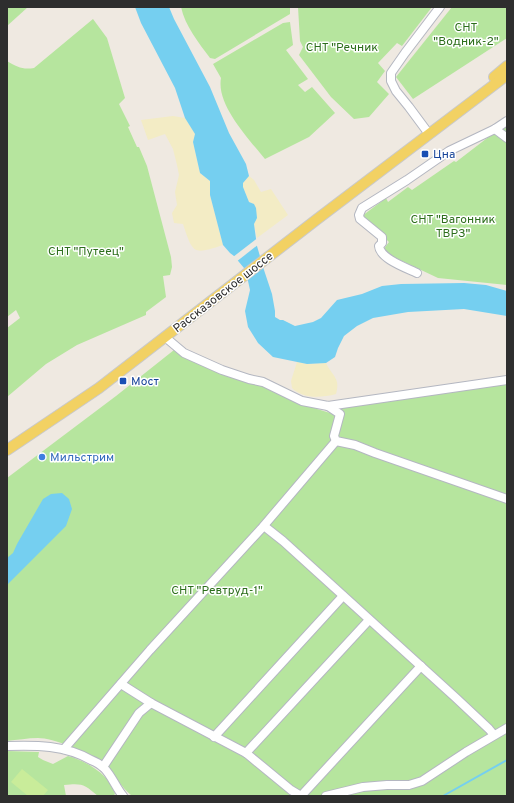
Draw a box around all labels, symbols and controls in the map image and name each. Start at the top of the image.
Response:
park label: СНТ "Водник-2" [433,20,499,50]
park label: СНТ "Речник [306,40,378,56]
place label: Цна [433,147,455,163]
marker: Цна [420,149,430,159]
park label: СНТ "Вагонник ТВРЗ" [411,212,496,242]
park label: СНТ "Путеец" [48,244,124,260]
street label: Рассказовское шоссе [170,249,277,337]
place label: Мост [131,374,160,390]
marker: Мост [118,376,128,386]
place label: Мильстрим [50,450,114,466]
marker: Мильстрим [37,452,47,462]
park label: СНТ "Ревтруд-1" [171,583,263,599]

